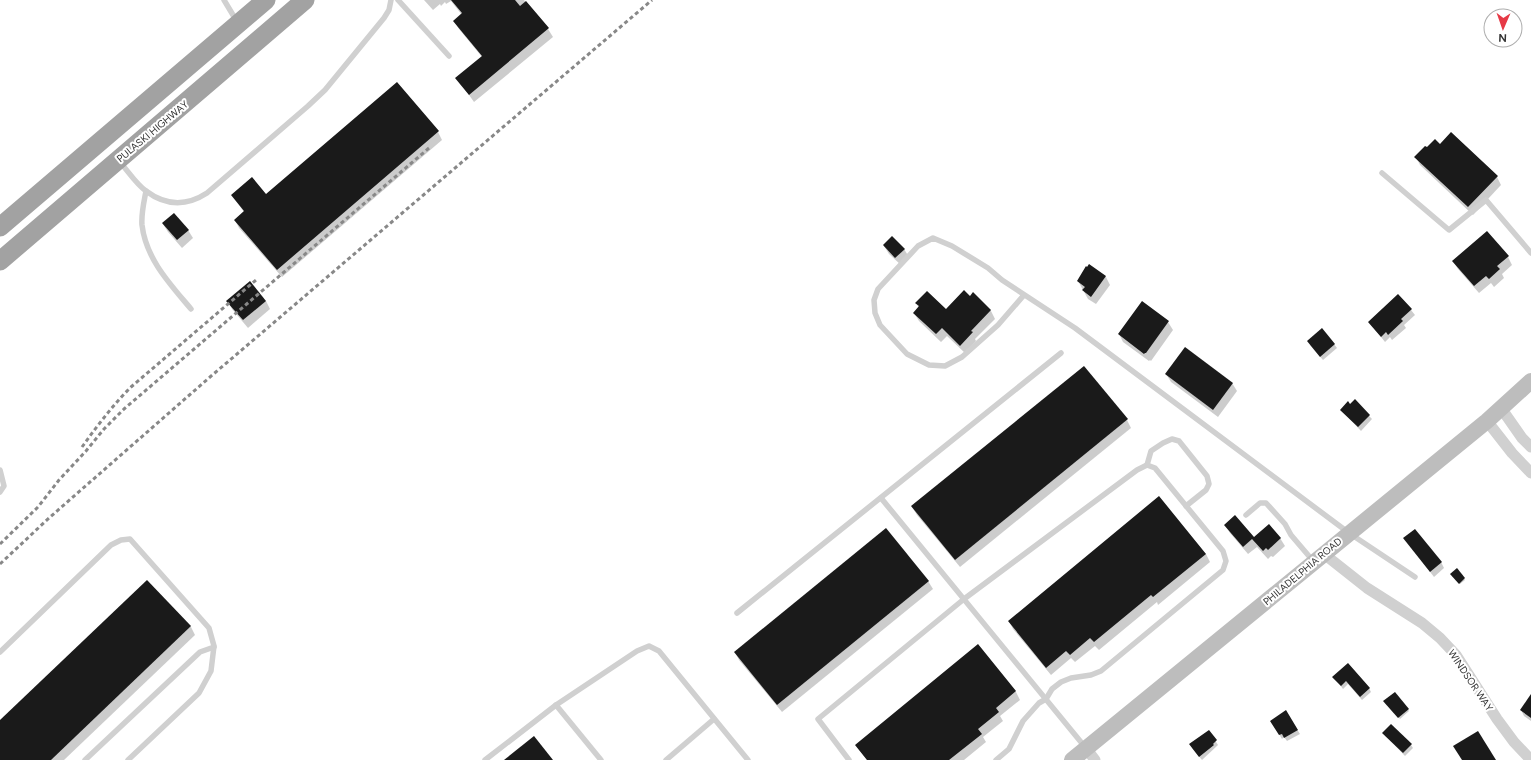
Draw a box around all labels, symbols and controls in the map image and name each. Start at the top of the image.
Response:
north arrow [1483,8,1523,48]
text: N [1498,31,1507,44]
street label: PULASKI HIGHWAY [114,98,191,165]
street label: PHILADELPHIA ROAD [1260,535,1344,608]
street label: WINDSOR WAY [1445,647,1496,714]

